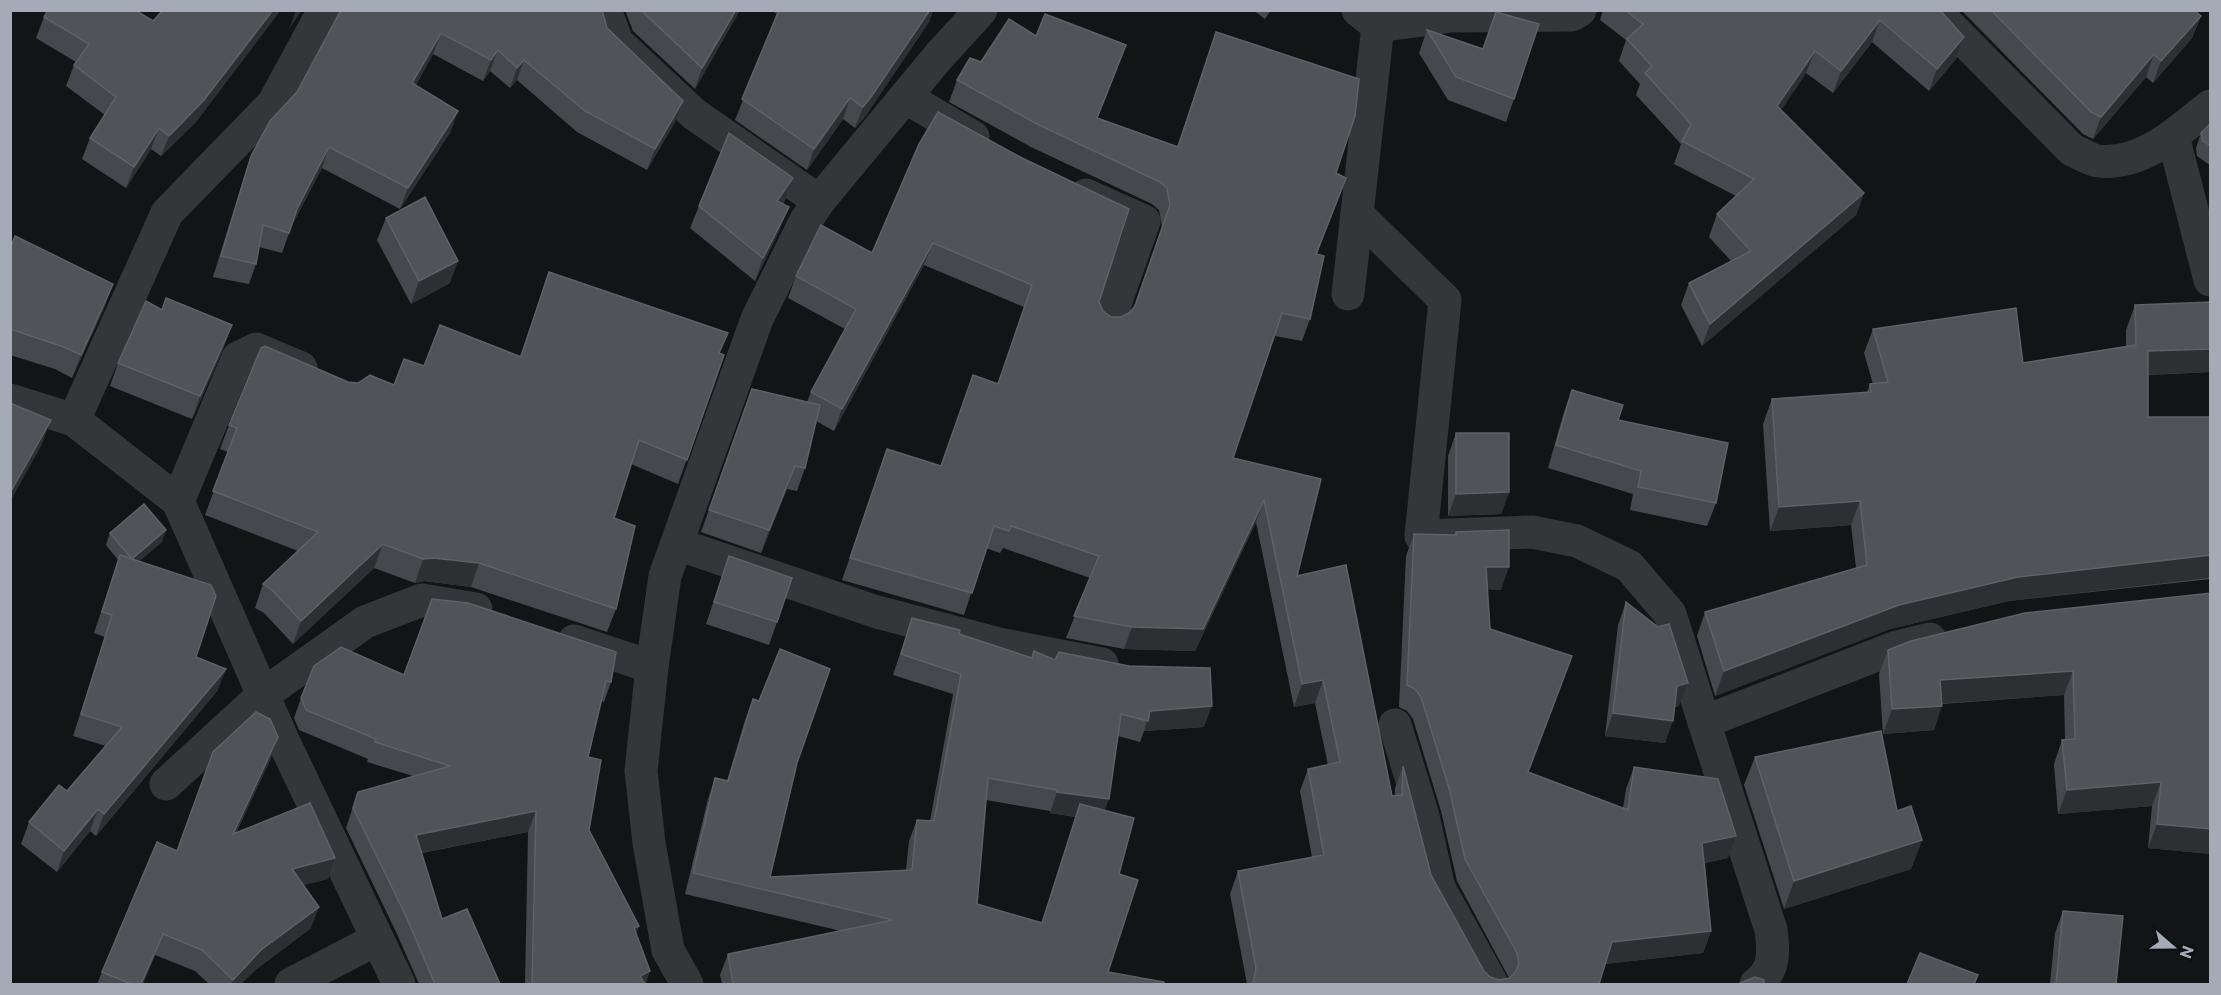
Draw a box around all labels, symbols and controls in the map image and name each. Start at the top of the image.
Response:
north arrow [2143,917,2203,977]
text: N [2177,943,2199,961]

